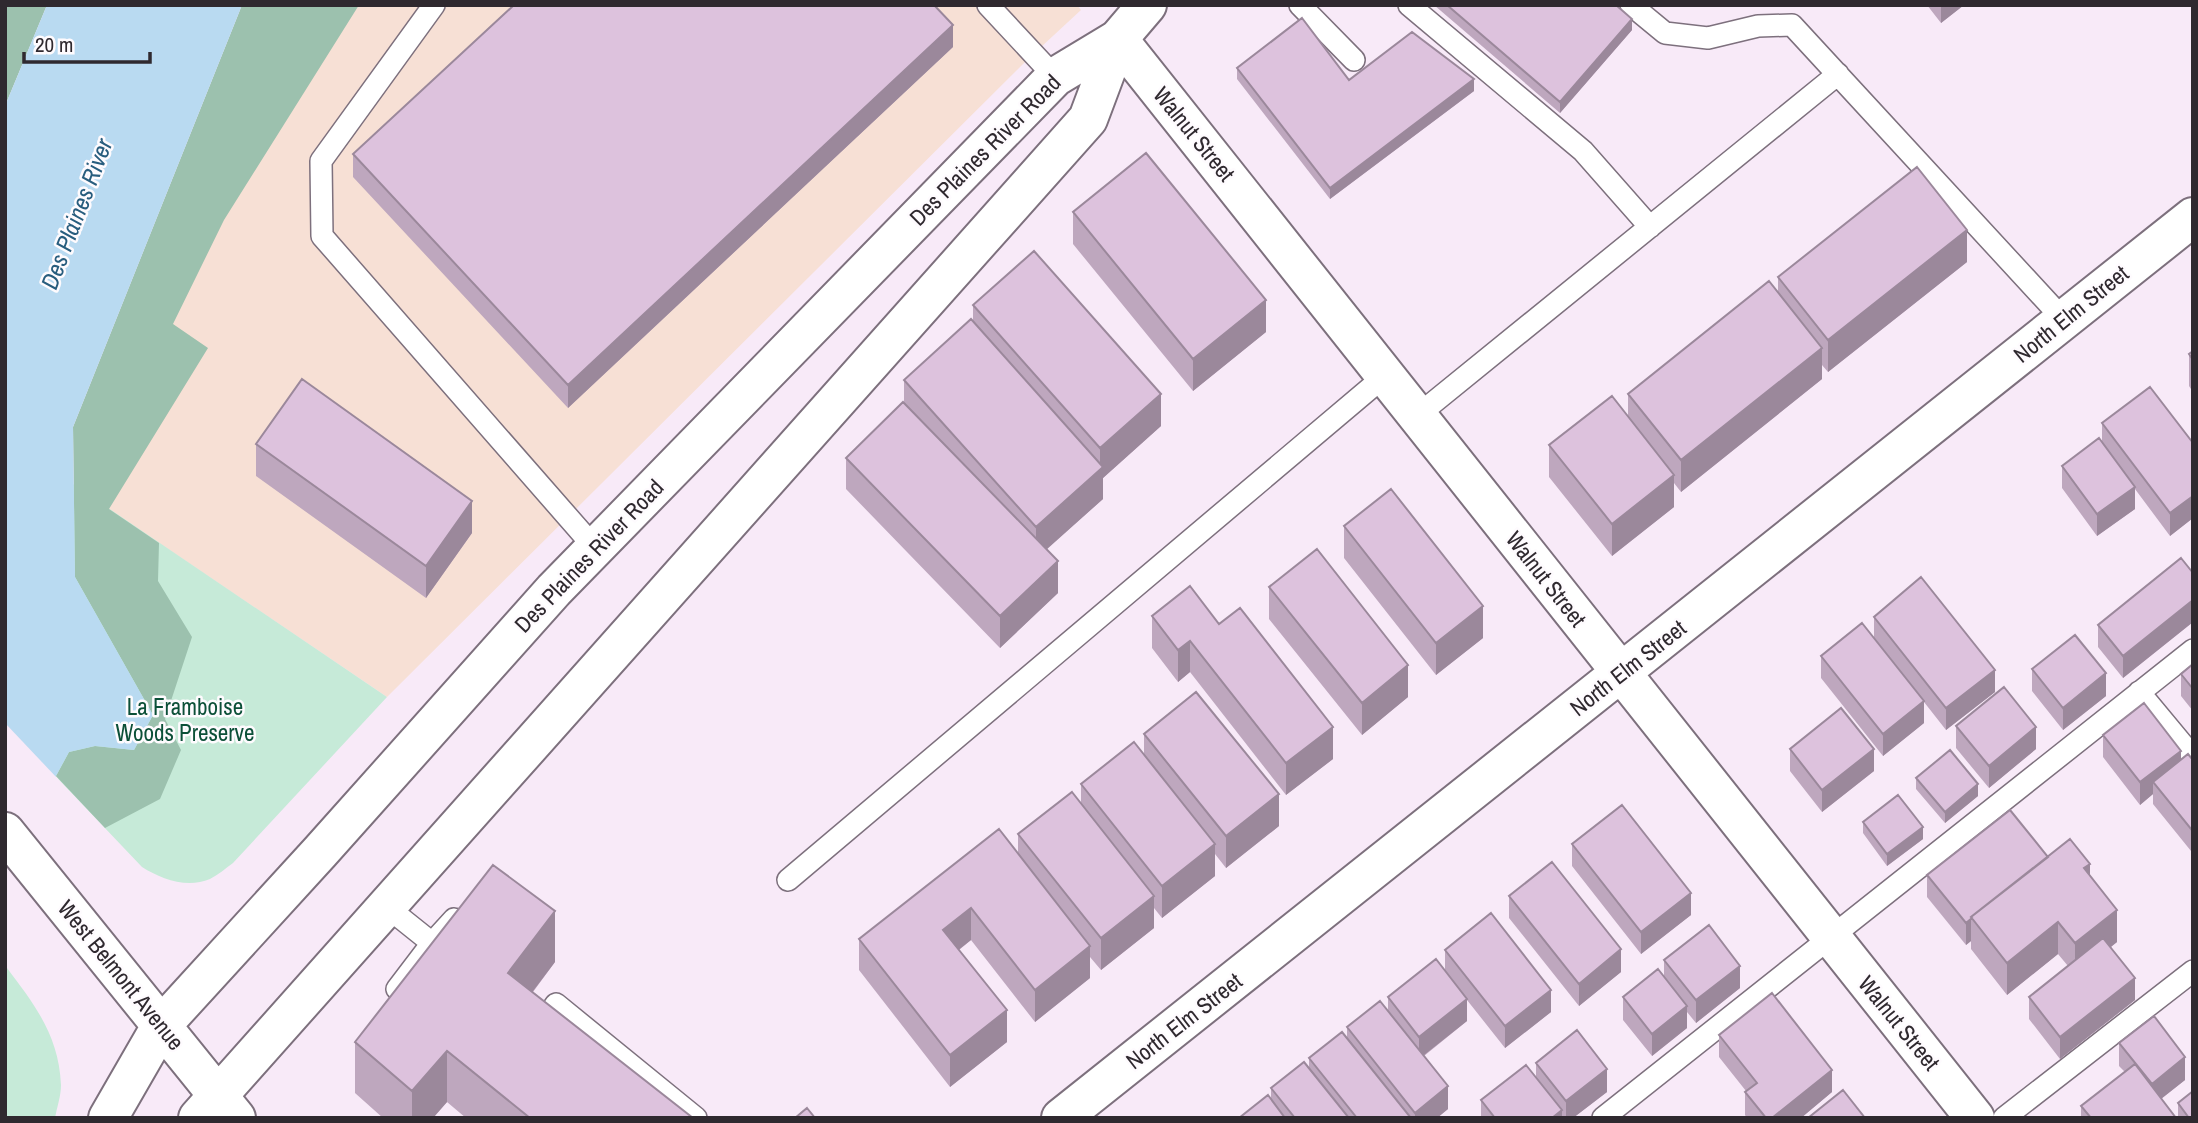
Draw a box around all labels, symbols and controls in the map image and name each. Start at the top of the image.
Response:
scale bar [24,21,150,65]
text: 20 m [35,30,73,59]
street label: Des Plaines River Road [902,67,1067,232]
street label: Walnut Street [1147,80,1242,188]
water label: Des Plaines River [33,133,120,293]
street label: North Elm Street [2007,258,2135,370]
street label: Des Plaines River Road [507,472,670,639]
street label: Walnut Street [1499,524,1594,633]
street label: North Elm Street [1563,612,1692,723]
park label: La Framboise Woods Preserve [115,691,255,748]
street label: West Belmont Avenue [51,893,192,1056]
street label: North Elm Street [1119,965,1248,1076]
street label: Walnut Street [1852,969,1947,1077]

